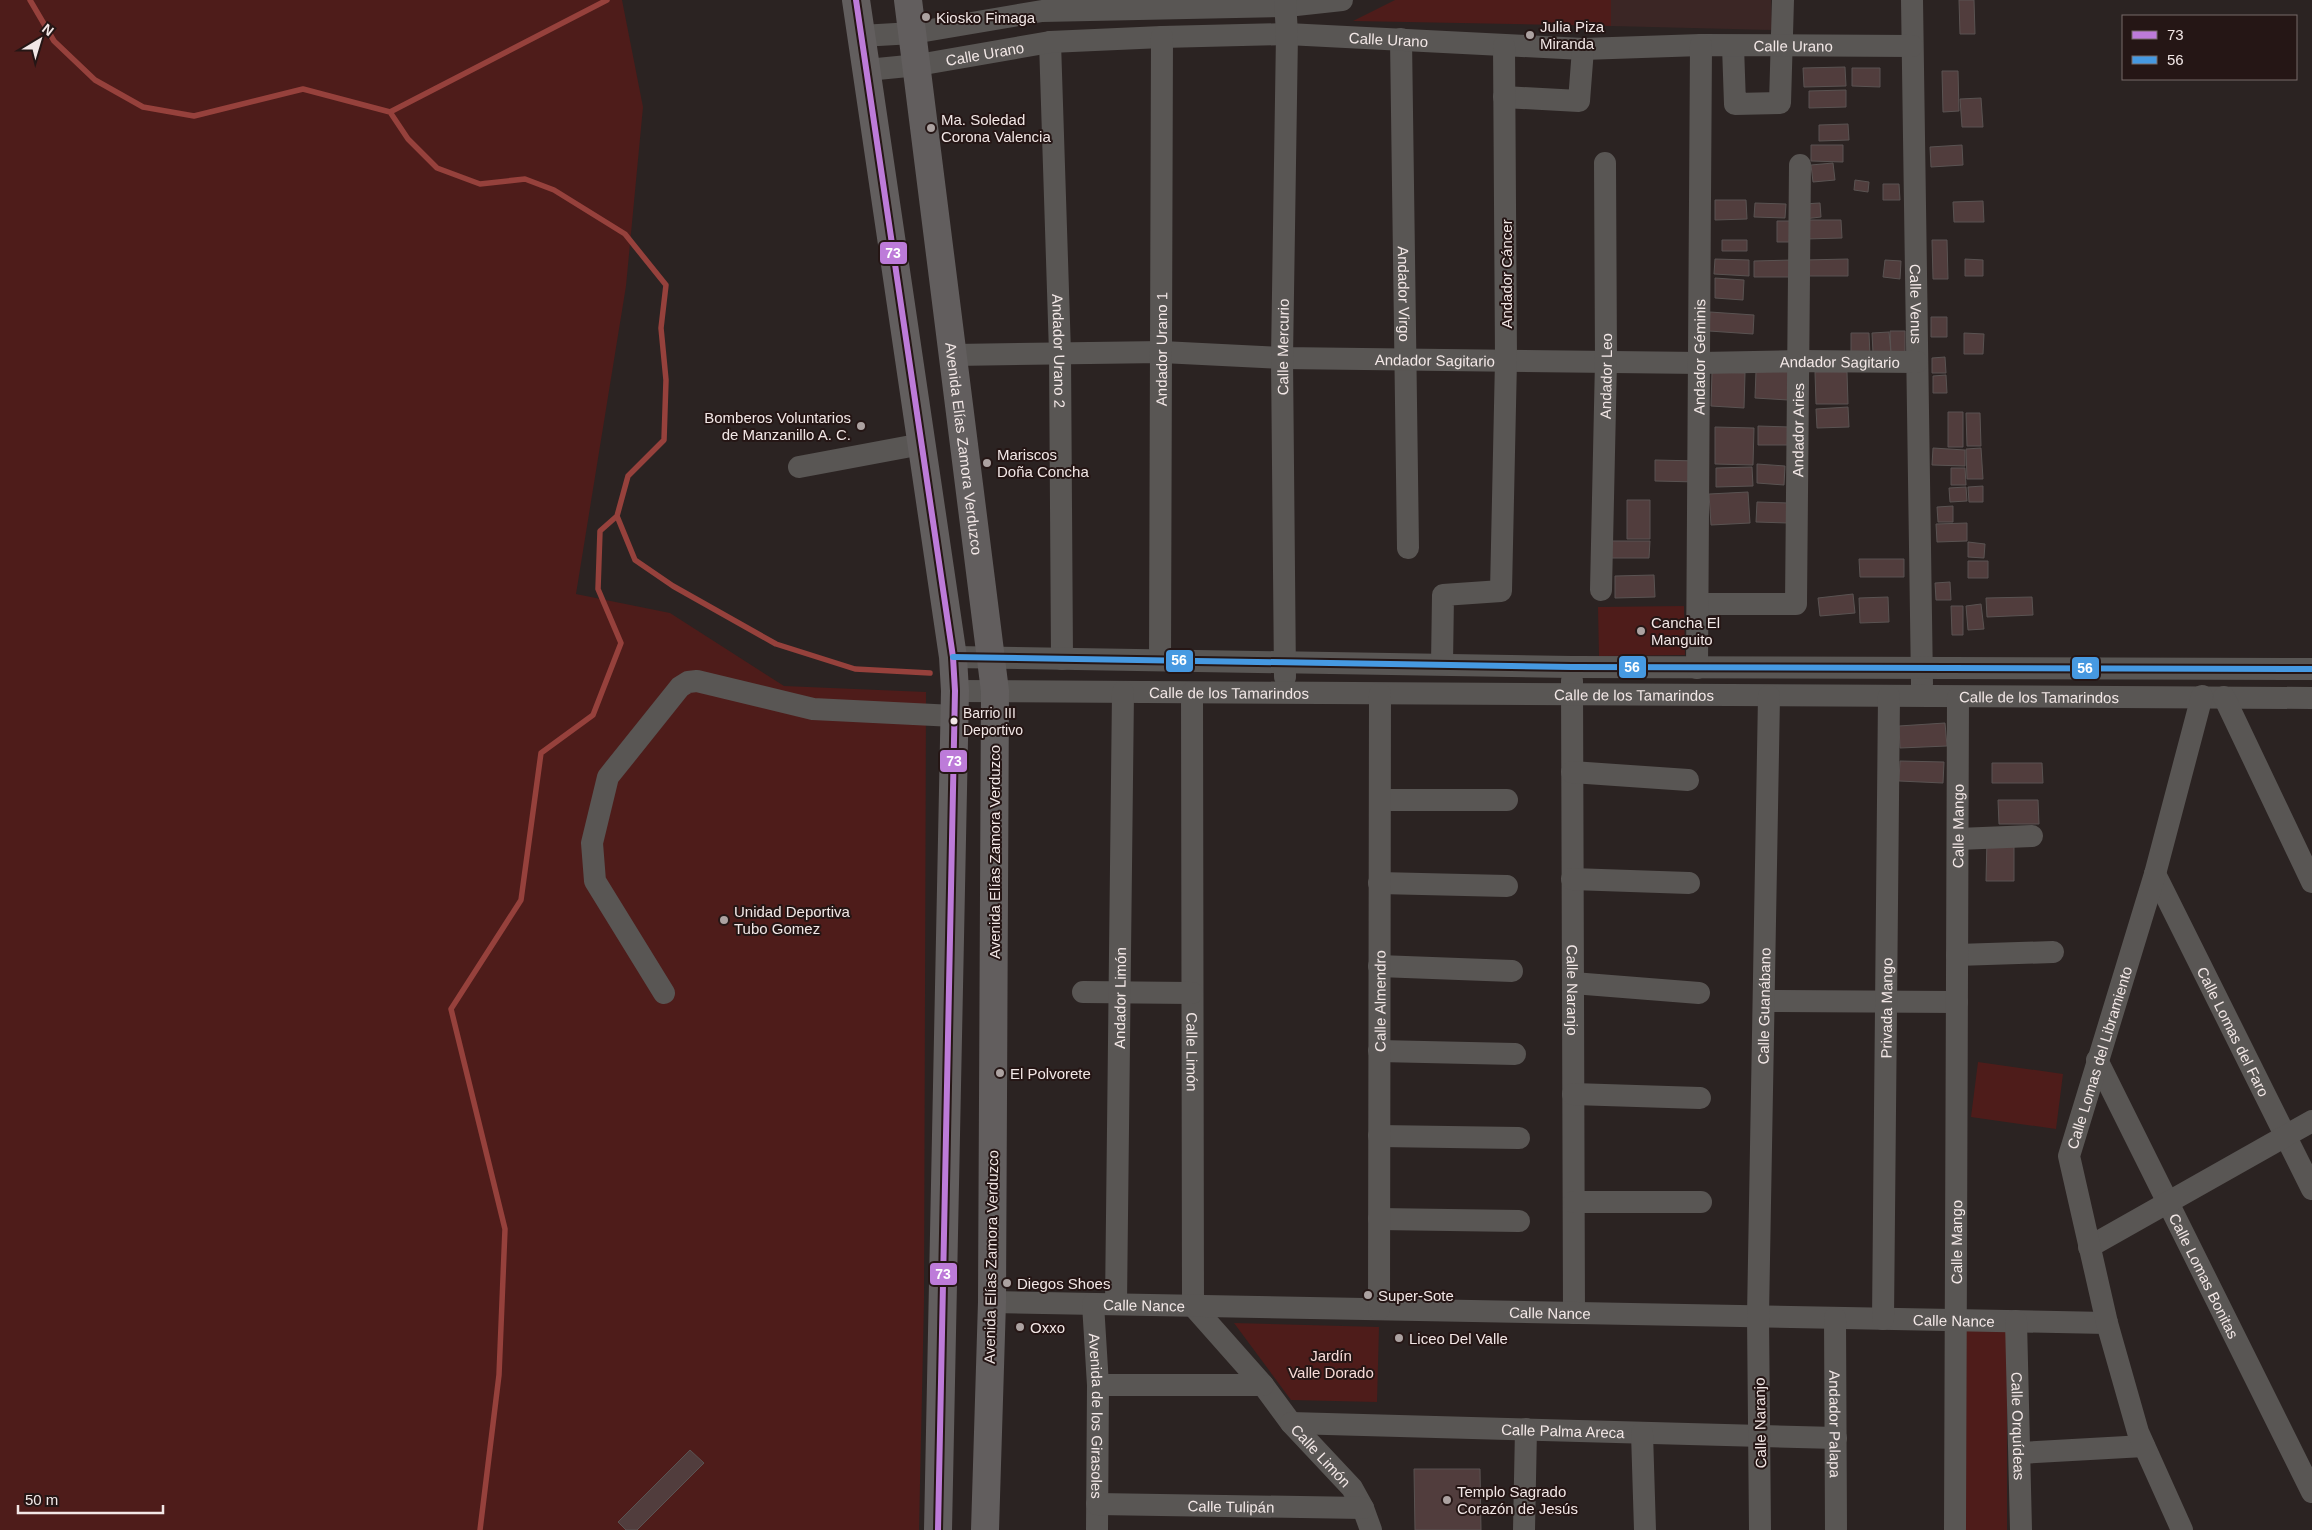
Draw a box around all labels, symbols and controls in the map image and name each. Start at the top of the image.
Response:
place label: Kiosko Fimaga [936,9,1036,26]
marker: Kiosko Fimaga [920,11,932,23]
north arrow [15,15,65,65]
legend [2122,15,2297,80]
place label: Julia Piza Miranda [1540,18,1605,52]
text: N [39,20,57,39]
text: 73 [2167,26,2184,43]
street label: Calle Urano [1348,29,1429,50]
marker: Julia Piza Miranda [1524,29,1536,41]
street label: Calle Urano [1753,37,1833,54]
street label: Calle Urano [944,38,1025,69]
text: 56 [2167,51,2184,68]
place label: Ma. Soledad Corona Valencia [941,111,1051,145]
marker: Ma. Soledad Corona Valencia [925,122,937,134]
street label: Andador Cáncer [1498,219,1515,329]
line badge: 73 [879,241,908,265]
text: 73 [885,245,901,261]
street label: Andador Virgo [1395,246,1414,342]
street label: Calle Venus [1907,264,1926,344]
street label: Andador Urano 1 [1152,292,1170,406]
street label: Andador Urano 2 [1050,293,1069,408]
street label: Calle Mercurio [1273,299,1291,395]
street label: Andador Géminis [1690,299,1708,415]
street label: Andador Leo [1596,333,1615,419]
street label: Avenida Elías Zamora Verduzco [943,341,986,556]
street label: Andador Sagitario [1375,351,1495,369]
street label: Andador Sagitario [1780,352,1900,370]
street label: Andador Aries [1789,383,1807,477]
place label: Bomberos Voluntarios de Manzanillo A. C. [704,409,851,443]
marker: Bomberos Voluntarios de Manzanillo A. C. [855,420,867,432]
place label: Mariscos Doña Concha [997,446,1089,480]
marker: Mariscos Doña Concha [981,457,993,469]
place label: Cancha El Manguito [1651,614,1720,648]
marker: Cancha El Manguito [1635,625,1647,637]
line badge: 56 [1165,649,1194,673]
text: 56 [1171,652,1187,668]
line badge: 56 [1618,655,1647,679]
line badge: 56 [2071,656,2100,680]
text: 56 [1624,659,1640,675]
text: 56 [2077,660,2093,676]
street label: Calle de los Tamarindos [1149,684,1309,701]
street label: Calle de los Tamarindos [1554,686,1714,703]
street label: Calle de los Tamarindos [1959,688,2119,706]
place label: Barrio III Deportivo [963,705,1023,738]
marker: Barrio III Deportivo [949,716,959,726]
street label: Avenida Elías Zamora Verduzco [986,745,1003,959]
line badge: 73 [939,749,968,773]
text: 73 [946,753,962,769]
street label: Calle Mango [1949,784,1966,868]
place label: Unidad Deportiva Tubo Gomez [734,903,851,937]
marker: Unidad Deportiva Tubo Gomez [718,914,730,926]
street label: Calle Naranjo [1564,944,1582,1036]
street label: Andador Limón [1110,947,1129,1049]
street label: Calle Guanábano [1754,948,1773,1065]
street label: Calle Almendro [1371,950,1388,1052]
street label: Privada Mango [1877,957,1895,1059]
street label: Calle Lomas del Libramiento [2063,964,2135,1151]
street label: Calle Lomas del Faro [2194,964,2273,1099]
street label: Calle Limón [1184,1012,1201,1092]
place label: El Polvorete [1010,1065,1091,1082]
marker: El Polvorete [994,1067,1006,1079]
street label: Avenida Elías Zamora Verduzco [981,1150,1001,1364]
street label: Calle Mango [1947,1200,1965,1284]
street label: Calle Lomas Bonitas [2166,1210,2243,1341]
line badge: 73 [929,1262,958,1286]
text: 73 [935,1266,951,1282]
place label: Diegos Shoes [1017,1275,1110,1292]
marker: Diegos Shoes [1001,1277,1013,1289]
place label: Super-Sote [1378,1287,1454,1304]
marker: Super-Sote [1362,1289,1374,1301]
street label: Calle Nance [1103,1296,1185,1314]
street label: Calle Nance [1509,1303,1591,1322]
street label: Calle Nance [1913,1311,1995,1329]
place label: Oxxo [1030,1319,1065,1336]
marker: Oxxo [1014,1321,1026,1333]
place label: Liceo Del Valle [1409,1330,1508,1347]
marker: Liceo Del Valle [1393,1332,1405,1344]
street label: Avenida de los Girasoles [1086,1333,1107,1499]
park label: Jardín Valle Dorado [1288,1347,1374,1381]
street label: Andador Palapa [1827,1370,1844,1479]
street label: Calle Orquídeas [2009,1372,2028,1480]
street label: Calle Naranjo [1751,1377,1769,1469]
street label: Calle Palma Areca [1501,1420,1626,1441]
street label: Calle Limón [1288,1421,1355,1490]
scale bar [18,1482,162,1514]
place label: Templo Sagrado Corazón de Jesús [1457,1483,1578,1517]
text: 50 m [25,1491,58,1508]
marker: Templo Sagrado Corazón de Jesús [1441,1494,1453,1506]
street label: Calle Tulipán [1187,1497,1275,1515]

